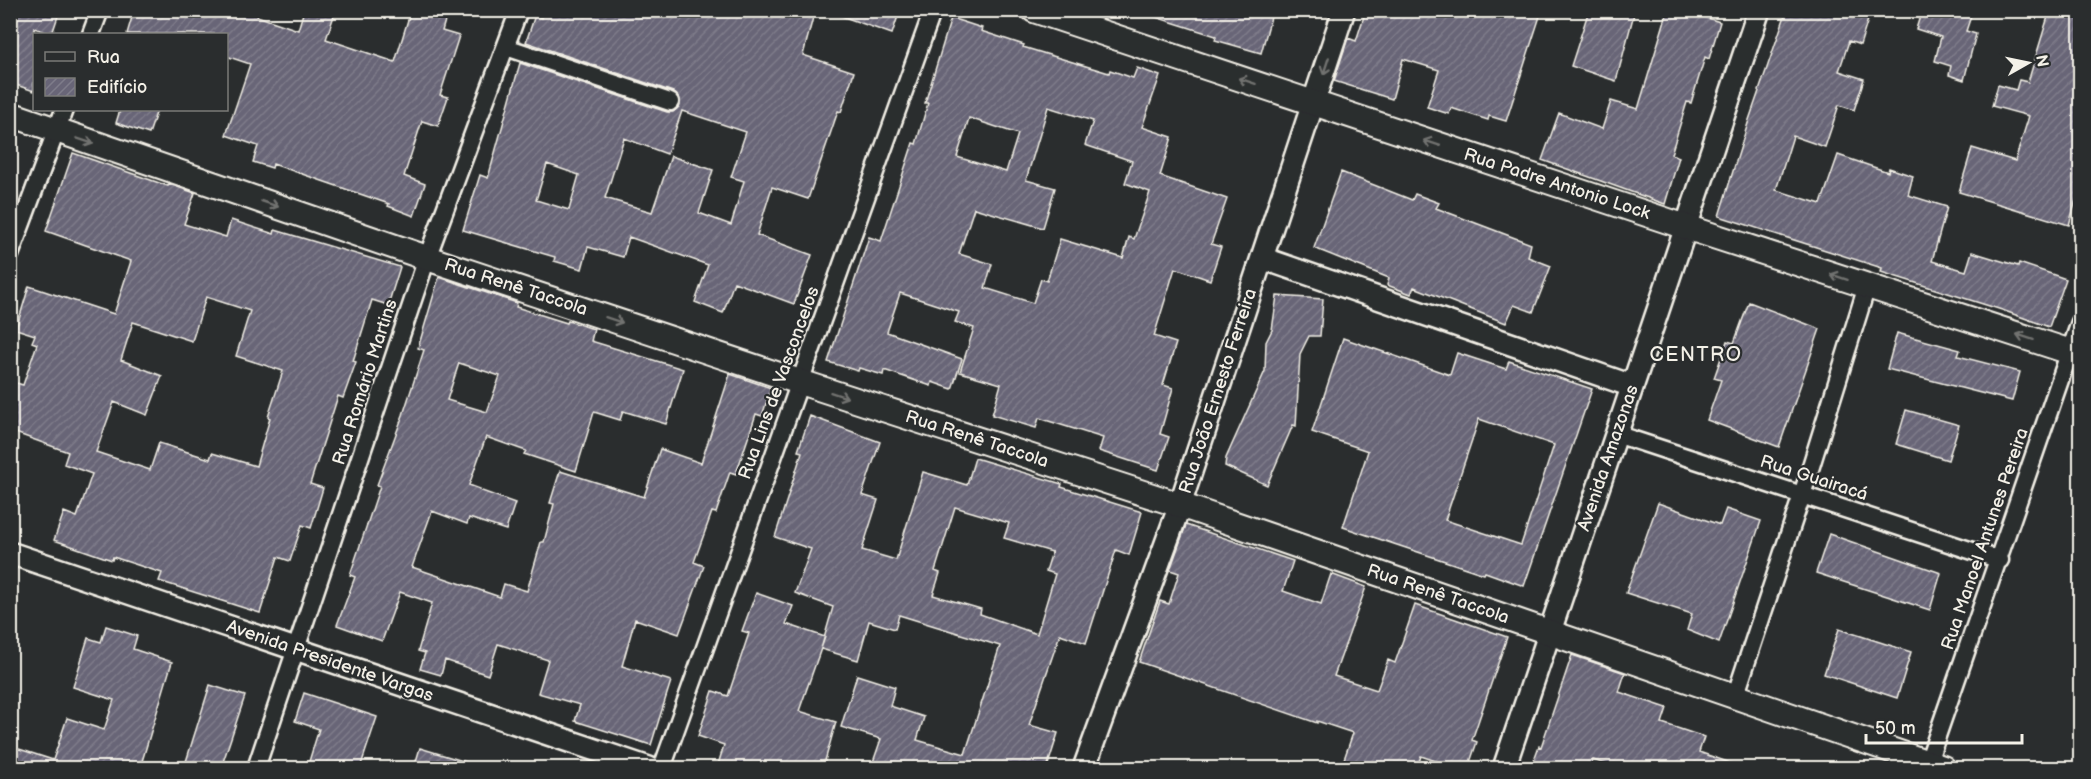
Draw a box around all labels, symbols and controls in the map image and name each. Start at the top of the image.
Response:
legend [33,33,228,111]
north arrow [1998,33,2058,93]
text: Rua [87,47,120,68]
text: N [2031,53,2052,68]
one-way arrow [1320,56,1331,75]
one-way arrow [1238,75,1257,86]
text: Edifício [87,77,147,98]
one-way arrow [76,136,94,147]
one-way arrow [1423,136,1442,147]
street label: Rua Padre Antonio Lock [1461,144,1653,224]
one-way arrow [260,199,279,210]
street label: Rua Renê Taccola [442,254,590,320]
one-way arrow [1830,270,1849,281]
street label: Rua Lins de Vasconcelos [734,284,824,482]
street label: Rua João Ernesto Ferreira [1175,286,1261,496]
street label: Rua Romário Martins [328,296,402,468]
one-way arrow [604,315,623,326]
one-way arrow [2016,330,2035,341]
district label: CENTRO [1650,343,1742,367]
street label: Avenida Amazonas [1573,382,1643,534]
one-way arrow [829,390,848,401]
street label: Rua Renê Taccola [903,406,1051,472]
street label: Rua Manoel Antunes Pereira [1937,425,2033,653]
street label: Rua Guairacá [1758,451,1870,505]
street label: Rua Renê Taccola [1364,560,1512,628]
street label: Avenida Presidente Vargas [224,616,436,706]
scale bar [1866,707,2022,745]
text: 50 m [1875,718,1916,739]

